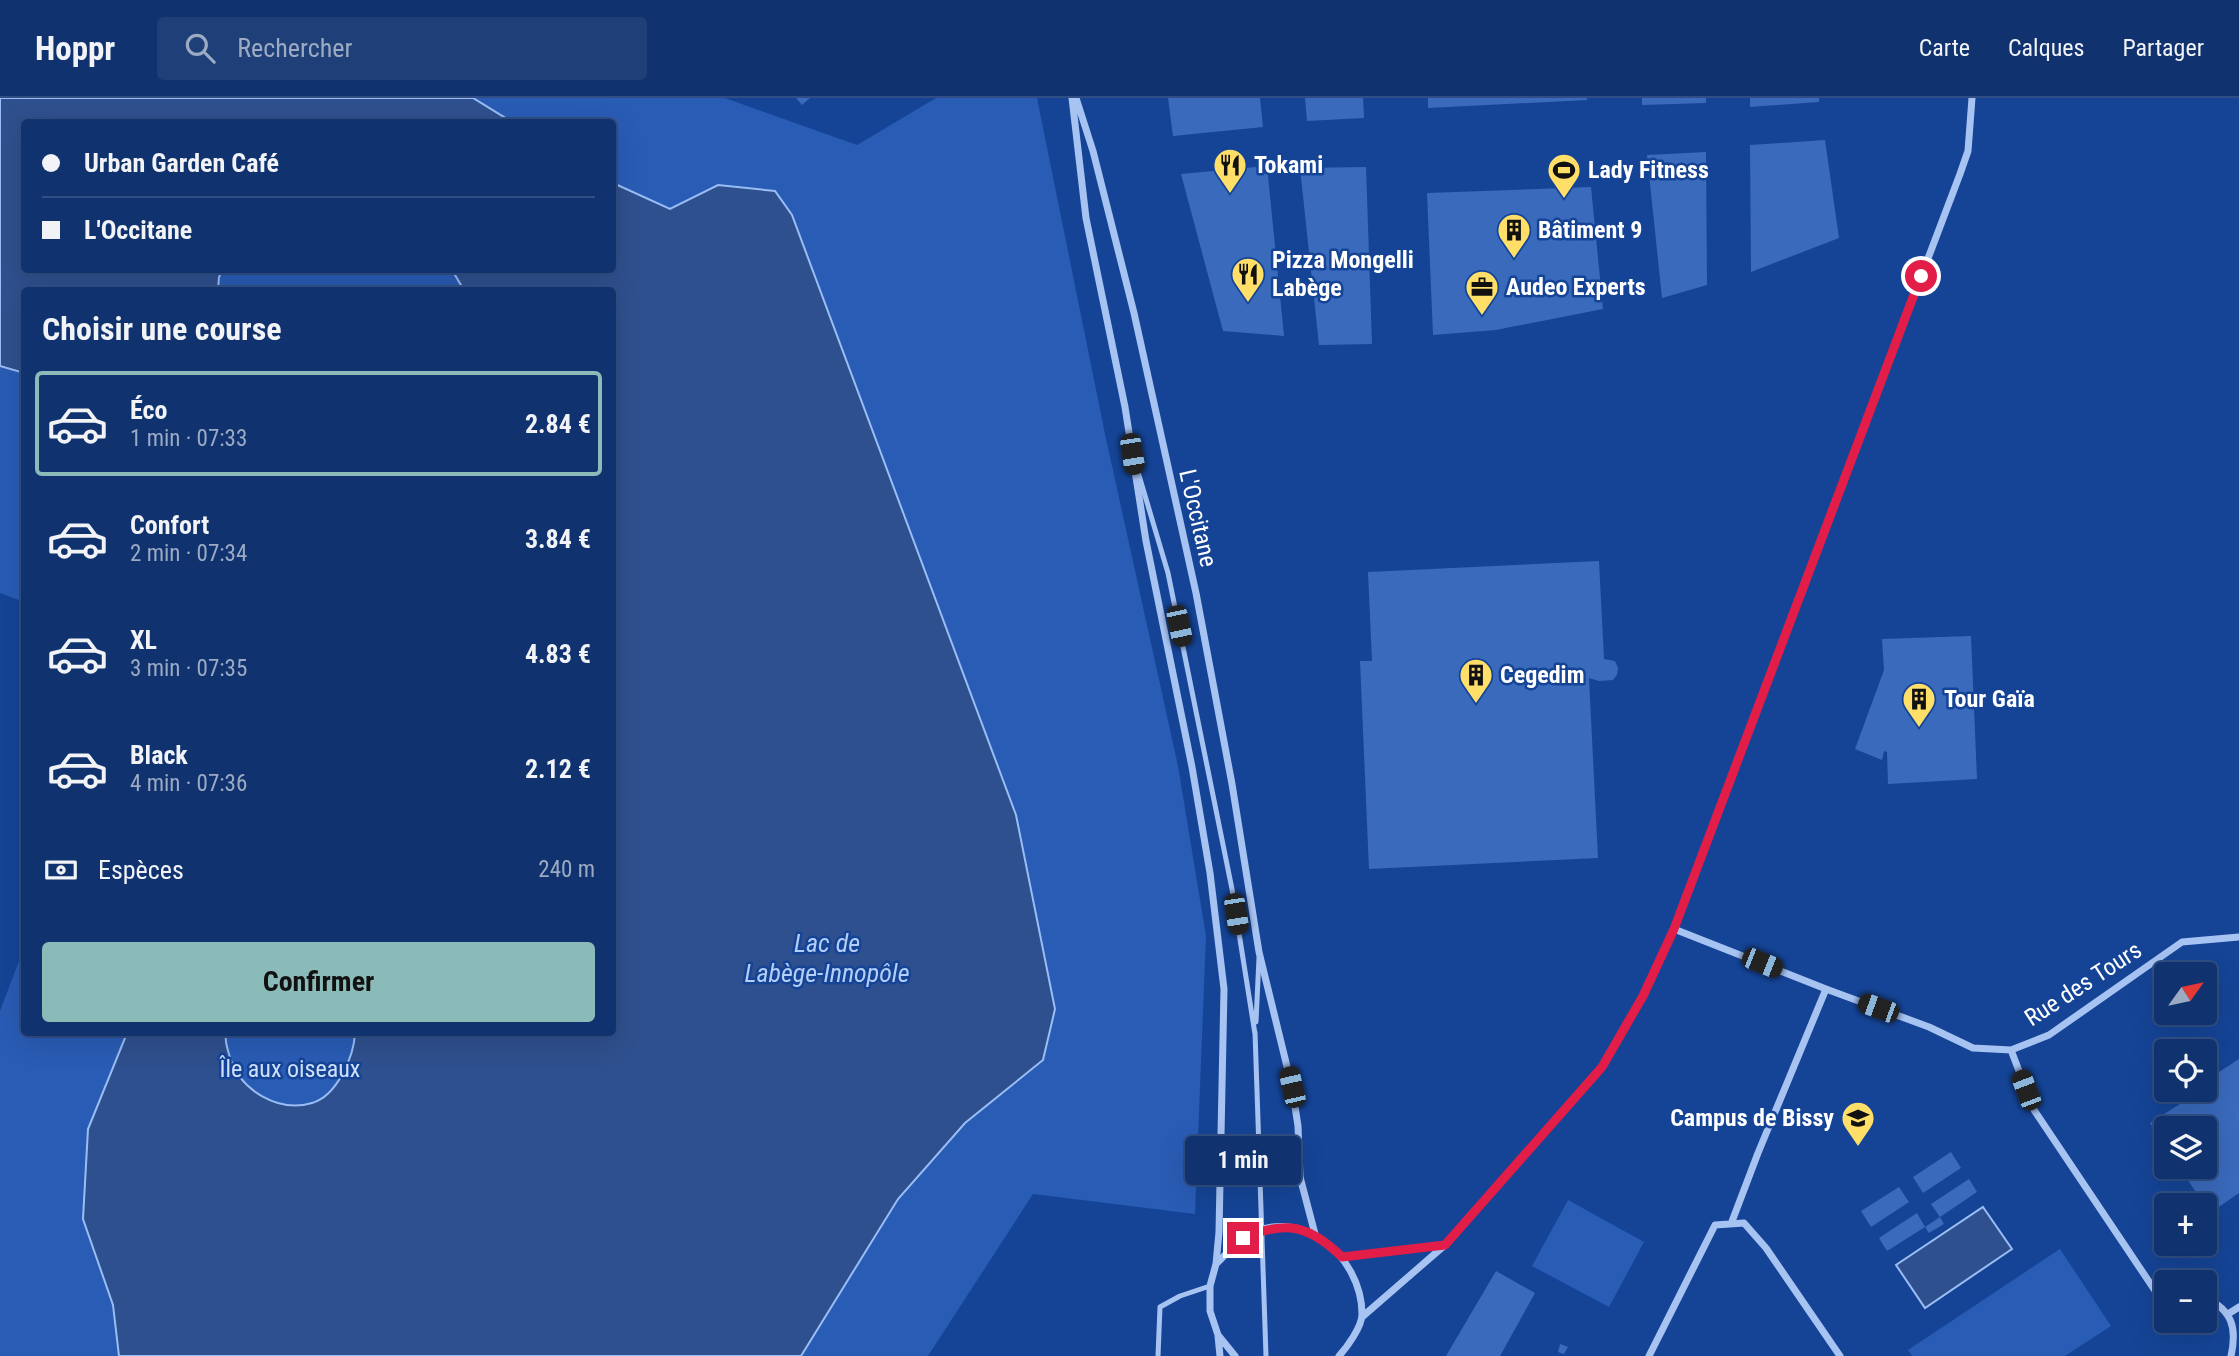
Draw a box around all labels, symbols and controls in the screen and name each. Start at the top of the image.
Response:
search box [157,17,647,80]
text: Hoppr [35,29,115,68]
icon: search [181,29,219,67]
text: Rechercher [237,33,352,63]
text: Carte [1919,34,1970,62]
text: Calques [2008,34,2084,62]
text: Partager [2122,34,2204,62]
restaurant icon: Tokami [1211,146,1249,195]
text: Urban Garden Café [84,148,279,178]
place label: Tokami [1254,151,1323,179]
sports icon: Lady Fitness [1545,151,1583,200]
place label: Lady Fitness [1588,156,1709,184]
building icon: Bâtiment 9 [1495,211,1533,260]
text: L'Occitane [84,215,192,245]
place label: Bâtiment 9 [1538,216,1642,244]
place label: Pizza Mongelli Labège [1272,246,1414,302]
restaurant icon: Pizza Mongelli Labège [1229,255,1267,304]
route start [1905,260,1937,292]
office icon: Audeo Experts [1463,268,1501,317]
place label: Audeo Experts [1506,273,1646,301]
text: Choisir une course [42,310,282,348]
icon: car [46,392,109,455]
text: Éco [130,395,167,425]
text: 2.84 € [525,409,591,439]
text: 1 min · 07:33 [130,425,247,452]
car [1119,432,1146,476]
street label: L'Occitane [1173,467,1223,569]
icon: car [46,507,109,570]
text: Confort [130,510,209,540]
text: 3.84 € [525,524,591,554]
text: 2 min · 07:34 [130,540,247,567]
car [1165,603,1194,649]
icon: car [46,622,109,685]
text: XL [130,625,157,655]
text: 4.83 € [525,639,591,669]
text: 3 min · 07:35 [130,655,247,682]
building icon: Cegedim [1457,656,1495,705]
place label: Cegedim [1500,661,1584,689]
building icon: Tour Gaïa [1900,680,1938,729]
place label: Tour Gaïa [1944,685,2035,713]
icon: car [46,737,109,800]
text: Black [130,740,188,770]
text: 2.12 € [525,754,591,784]
text: 4 min · 07:36 [130,770,247,797]
icon: cash [42,851,80,889]
text: Espèces [98,855,184,885]
text: 240 m [538,856,595,883]
car [1223,892,1250,936]
water label: Lac de Labège-Innopôle [745,928,909,988]
street label: Rue des Tours [2019,936,2147,1032]
button: Confirmer [42,942,595,1022]
car [1739,945,1786,981]
north arrow [2154,962,2217,1026]
map controls [2154,962,2217,1333]
car [1855,991,1902,1025]
button: locate [2154,1039,2217,1102]
park label: Île aux oiseaux [219,1055,360,1083]
car [1278,1064,1307,1110]
car [2009,1067,2044,1113]
school or university icon: Campus de Bissy [1839,1099,1877,1148]
place label: Campus de Bissy [1670,1104,1834,1132]
button: layers [2154,1116,2217,1179]
callout: 1 min [1185,1136,1301,1186]
text: 1 min [1217,1147,1269,1174]
button: + [2154,1193,2217,1256]
route end [1227,1222,1259,1254]
button: − [2154,1270,2217,1333]

